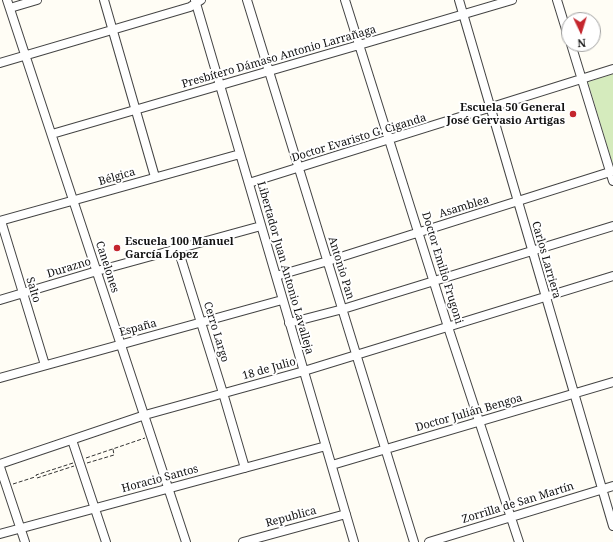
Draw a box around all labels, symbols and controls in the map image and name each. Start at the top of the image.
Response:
north arrow [561,12,601,52]
street label: Presbítero Dámaso Antonio Larrañaga [180,23,378,91]
text: N [577,36,587,51]
place label: Escuela 50 General José Gervasio Artigas [446,101,565,127]
marker: Escuela 50 General José Gervasio Artigas [568,109,578,119]
street label: Doctor Evaristo G. Ciganda [290,111,428,165]
street label: Bélgica [97,165,137,189]
street label: Libertador Juan Antonio Lavalleja [254,180,316,356]
street label: Asamblea [437,193,491,221]
street label: Doctor Emilio Frugoni [419,210,465,326]
street label: Carlos Larriera [529,220,563,300]
place label: Escuela 100 Manuel García López [125,235,234,261]
street label: Antonio Pan [325,235,357,301]
street label: Canelones [92,239,122,295]
marker: Escuela 100 Manuel García López [112,243,122,253]
street label: Durazno [45,255,93,281]
street label: Salto [23,276,43,304]
street label: Cerro Largo [201,300,231,364]
street label: España [118,317,158,339]
street label: 18 de Julio [241,355,297,383]
street label: Doctor Julián Bengoa [414,391,524,435]
street label: Horacio Santos [120,462,200,496]
street label: Zorrilla de San Martín [460,480,576,526]
street label: Republica [264,504,318,530]

